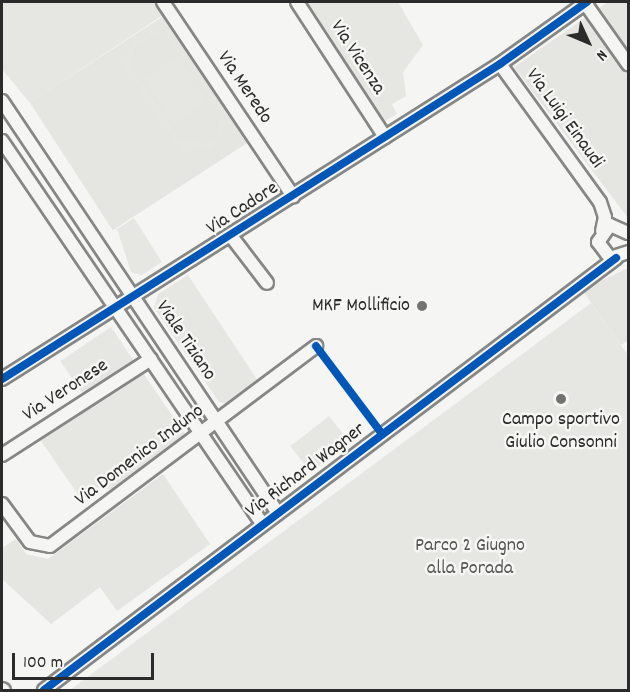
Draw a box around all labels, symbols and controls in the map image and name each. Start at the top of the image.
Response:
north arrow [558,12,618,72]
street label: Via Vicenza [324,16,390,100]
text: N [590,44,612,66]
street label: Via Meredo [211,47,277,129]
street label: Via Luigi Einaudi [520,64,608,174]
street label: Via Cadore [202,177,284,241]
place label: MKF Mollificio [312,294,410,318]
street label: Viale Tiziano [150,296,220,386]
marker: MKF Mollificio [415,299,429,313]
street label: Via Veronese [19,354,113,428]
marker: Campo sportivo Giulio Consonni [554,392,568,406]
street label: Via Domenico Induno [71,400,209,512]
place label: Campo sportivo Giulio Consonni [502,408,620,455]
street label: Via Richard Wagner [241,418,371,524]
park label: Parco 2 Giugno alla Porada [415,535,525,582]
scale bar [15,641,158,679]
text: 100 m [23,651,63,676]

